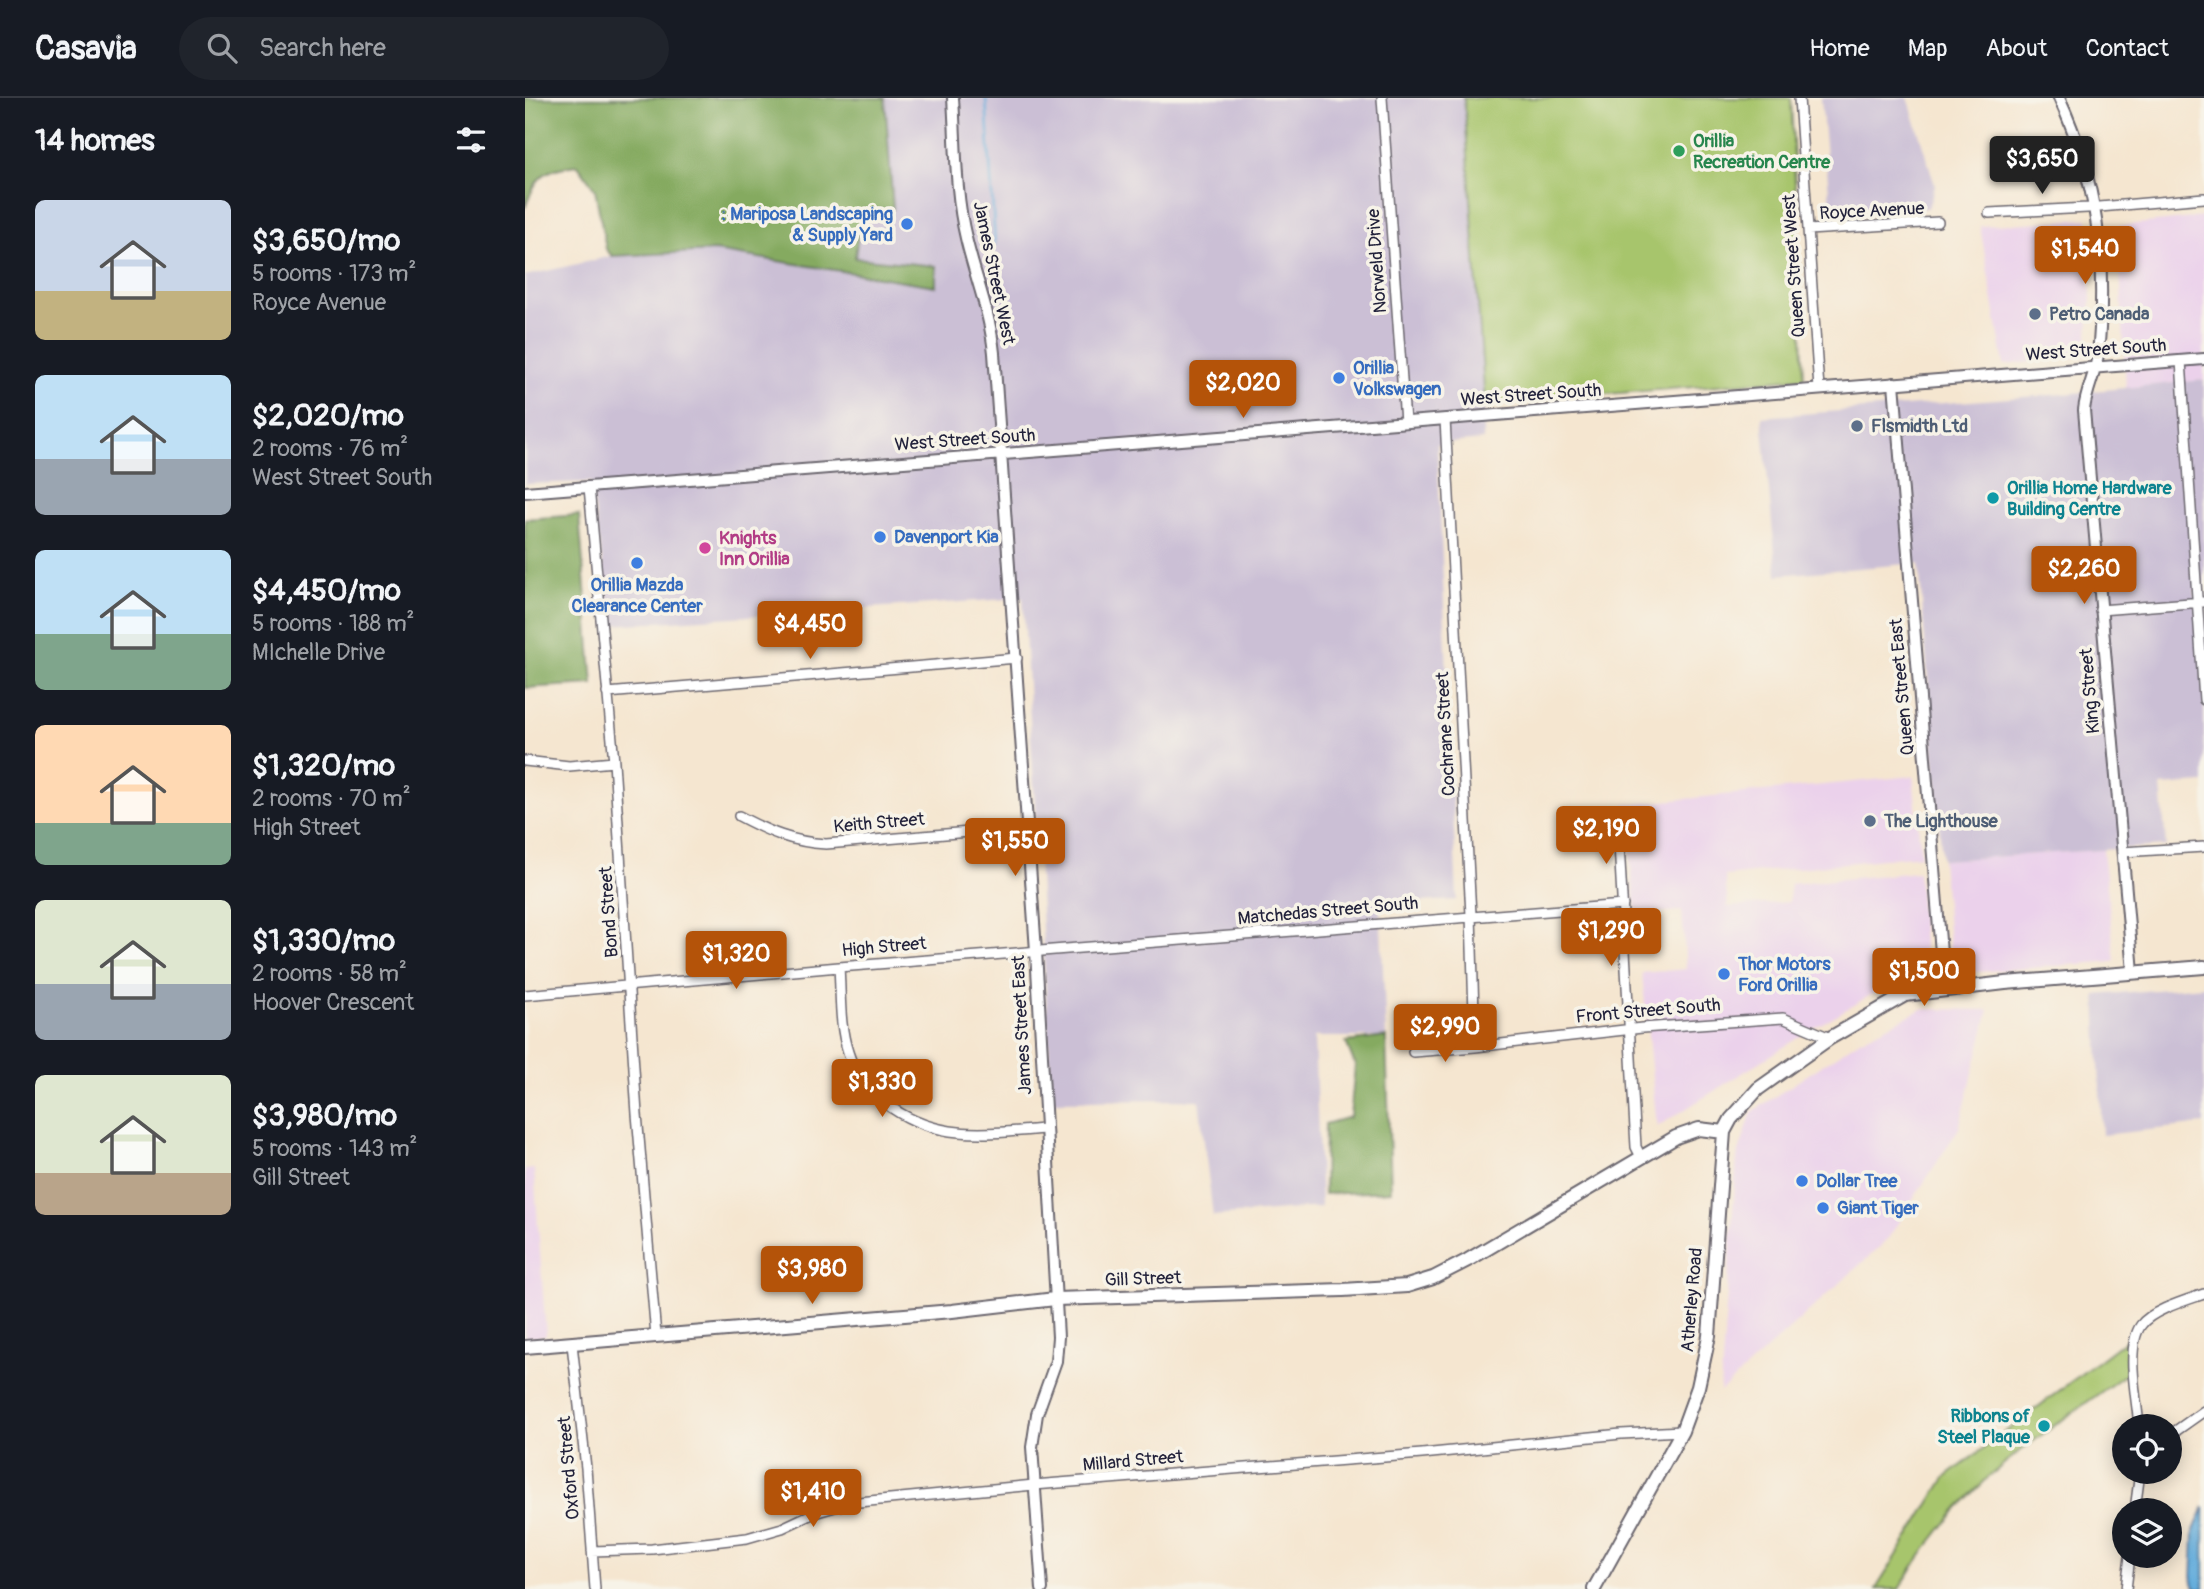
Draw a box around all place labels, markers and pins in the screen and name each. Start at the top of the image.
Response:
place label: Orillia Recreation Centre [1693,130,1831,174]
pin: $3,650 [1985,136,2099,196]
marker: Orillia Recreation Centre [1671,143,1687,159]
place label: : Mariposa Landscaping & Supply Yard [722,203,893,247]
marker: : Mariposa Landscaping & Supply Yard [899,216,915,232]
pin: $1,540 [2028,226,2142,286]
place label: Petro Canada [2049,303,2150,326]
marker: Petro Canada [2027,306,2043,322]
place label: Orillia Volkswagen [1353,357,1442,401]
pin: $2,020 [1186,360,1300,420]
marker: Orillia Volkswagen [1331,370,1347,386]
place label: Flsmidth Ltd [1871,415,1968,438]
marker: Flsmidth Ltd [1849,418,1865,434]
place label: Orillia Home Hardware Building Centre [2007,477,2173,521]
marker: Orillia Home Hardware Building Centre [1985,490,2001,506]
place label: Davenport Kia [894,526,999,549]
place label: Knights Inn Orillia [719,527,790,571]
marker: Davenport Kia [872,529,888,545]
marker: Knights Inn Orillia [697,540,713,556]
pin: $2,260 [2027,546,2141,606]
marker: Orillia Mazda Clearance Center [629,555,645,571]
place label: Orillia Mazda Clearance Center [571,574,703,618]
pin: $4,450 [753,602,867,661]
pin: $2,190 [1549,806,1663,866]
place label: The Lighthouse [1883,810,1999,833]
marker: The Lighthouse [1862,813,1878,829]
pin: $1,550 [958,818,1072,878]
pin: $1,290 [1554,908,1668,968]
pin: $1,320 [679,932,793,991]
pin: $1,500 [1867,948,1981,1008]
place label: Thor Motors Ford Orillia [1737,953,1831,997]
marker: Thor Motors Ford Orillia [1716,966,1732,982]
pin: $2,990 [1388,1004,1502,1064]
pin: $1,330 [825,1060,939,1119]
place label: Dollar Tree [1816,1170,1899,1193]
marker: Dollar Tree [1794,1173,1810,1189]
place label: Giant Tiger [1837,1197,1919,1220]
marker: Giant Tiger [1815,1200,1831,1216]
pin: $3,980 [755,1246,869,1306]
place label: Ribbons of Steel Plaque [1937,1405,2031,1449]
marker: Ribbons of Steel Plaque [2036,1418,2052,1434]
pin: $1,410 [756,1470,870,1529]

